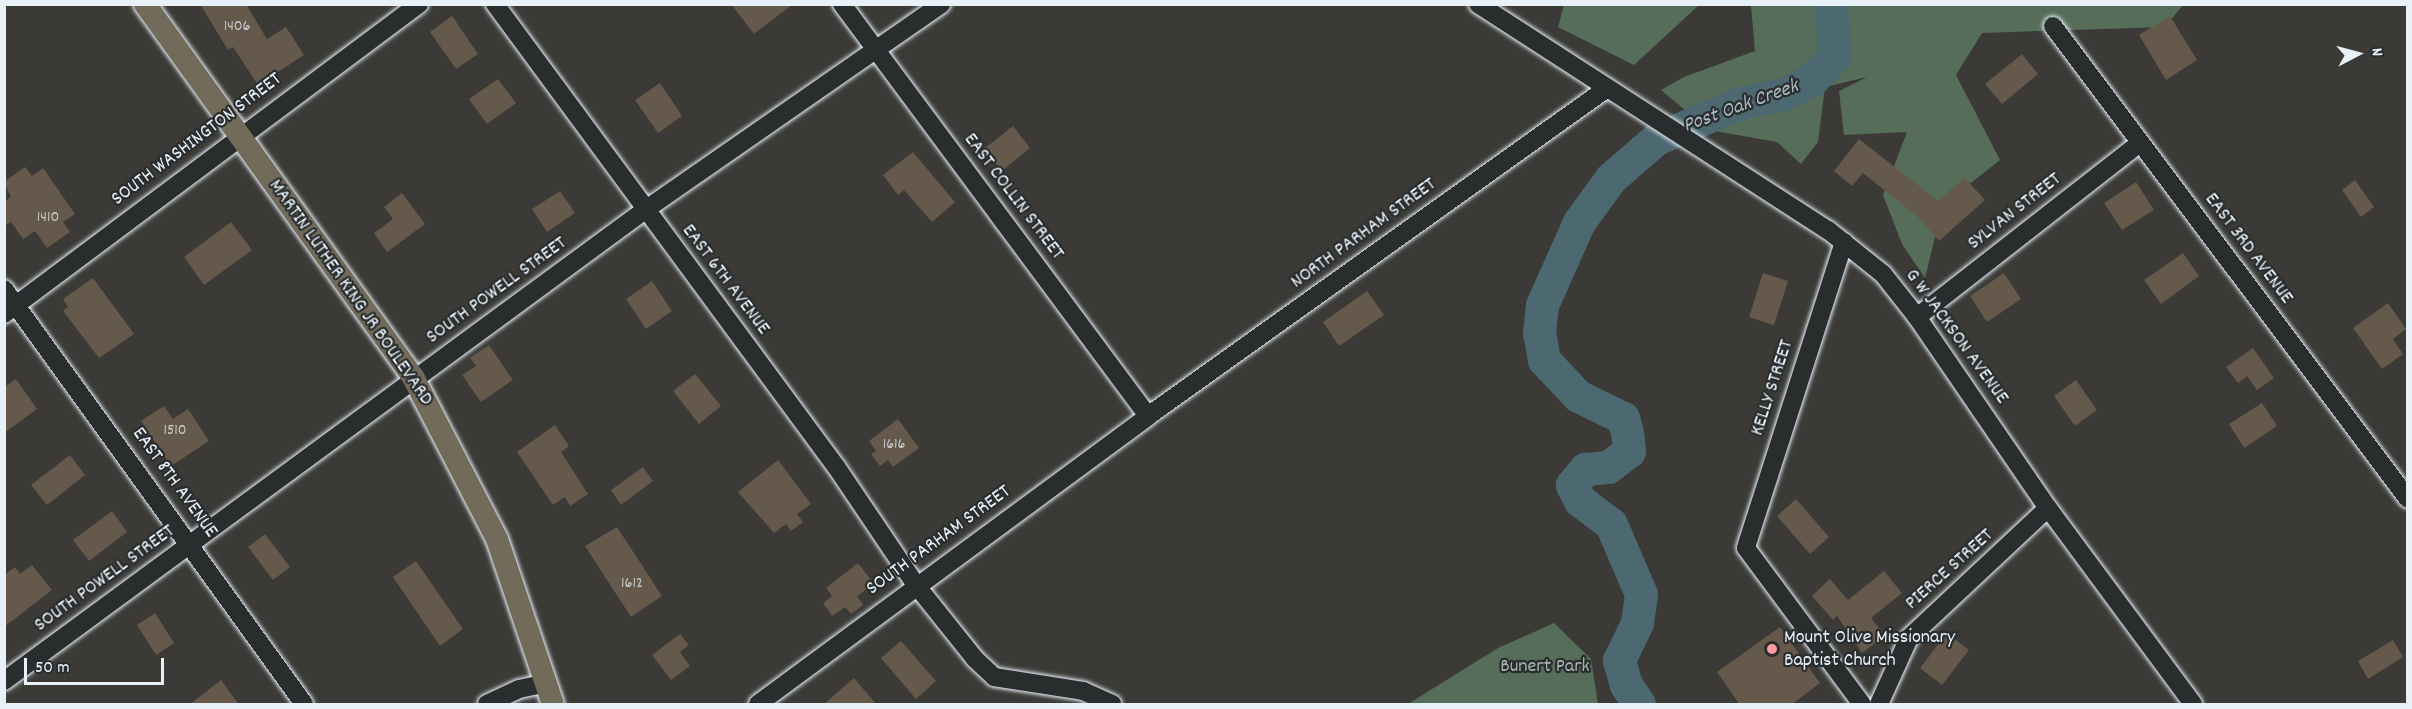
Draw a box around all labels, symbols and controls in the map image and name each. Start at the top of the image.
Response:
house number: 1406 [224,17,250,37]
north arrow [2328,24,2388,84]
text: N [2365,47,2388,57]
street label: SOUTH WASHINGTON STREET [107,68,287,212]
water label: Post Oak Creek [1680,74,1802,140]
street label: EAST COLLIN STREET [958,129,1068,265]
street label: SYLVAN STREET [1963,168,2067,256]
street label: NORTH PARHAM STREET [1287,173,1441,295]
street label: MARTIN LUTHER KING JR BOULEVARD [263,175,437,411]
street label: EAST 3RD AVENUE [2198,189,2298,309]
house number: 1410 [37,208,59,228]
street label: EAST 6TH AVENUE [676,220,774,340]
street label: SOUTH POWELL STREET [422,232,572,350]
street label: G W JACKSON AVENUE [1899,265,2013,409]
street label: KELLY STREET [1746,337,1800,439]
house number: 1510 [163,421,187,441]
street label: EAST 8TH AVENUE [126,423,222,543]
house number: 1616 [883,435,905,455]
street label: SOUTH PARHAM STREET [862,481,1016,601]
street label: SOUTH POWELL STREET [30,520,180,638]
street label: PIERCE STREET [1901,524,1999,616]
house number: 1612 [621,574,643,594]
place label: Mount Olive Missionary Baptist Church [1784,626,1955,673]
marker: Mount Olive Missionary Baptist Church [1765,642,1779,656]
scale bar [27,646,166,684]
park label: Bunert Park [1500,655,1590,679]
text: 50 m [35,656,70,681]

